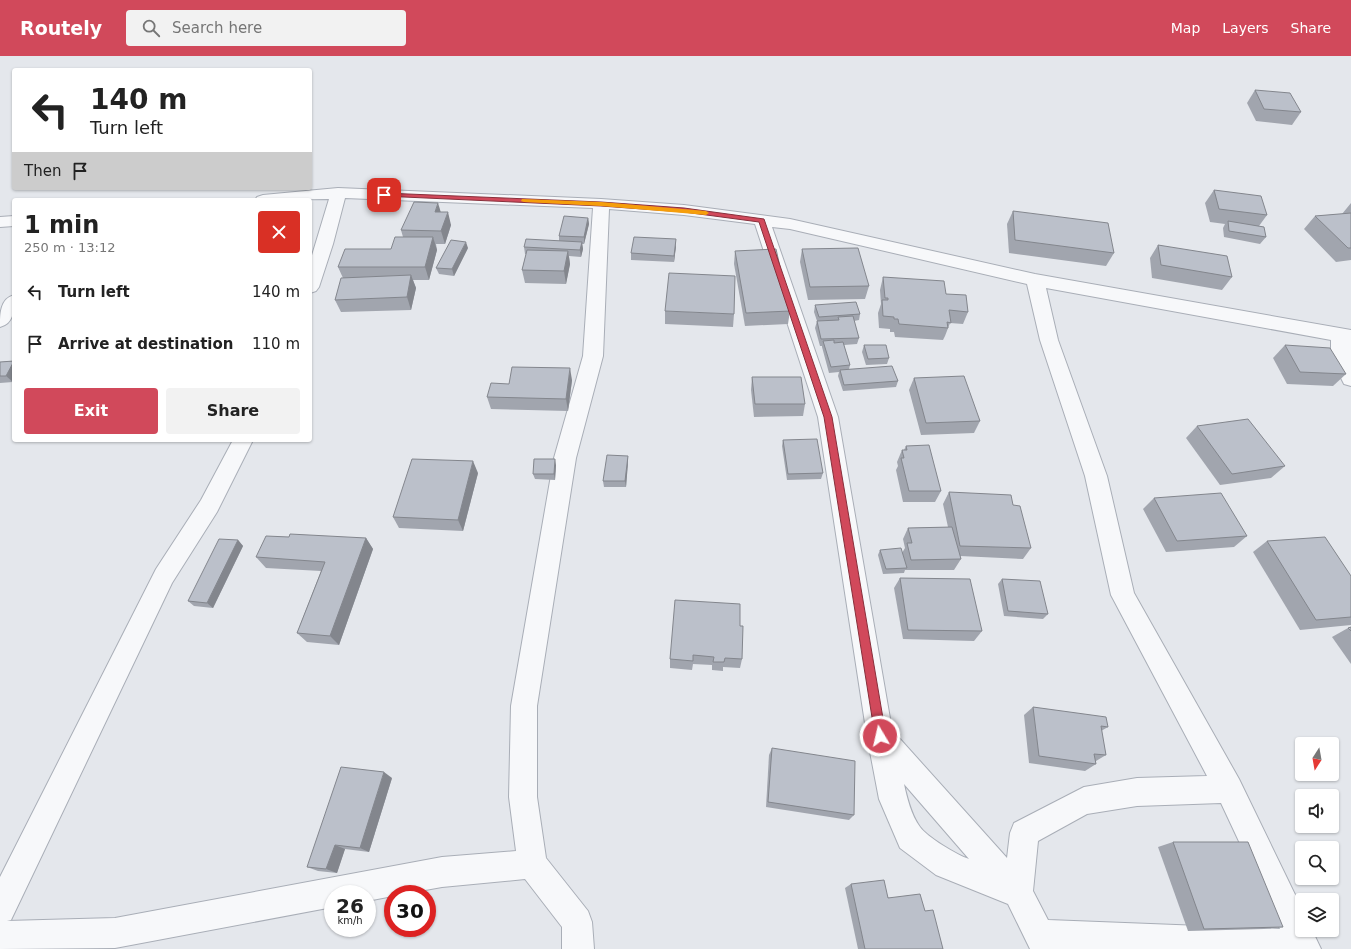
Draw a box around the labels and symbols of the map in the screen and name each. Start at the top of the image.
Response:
pin [367,178,401,212]
position arrow [859,715,901,757]
north arrow [1295,737,1339,781]
speed limit sign: 30 [384,885,436,937]

